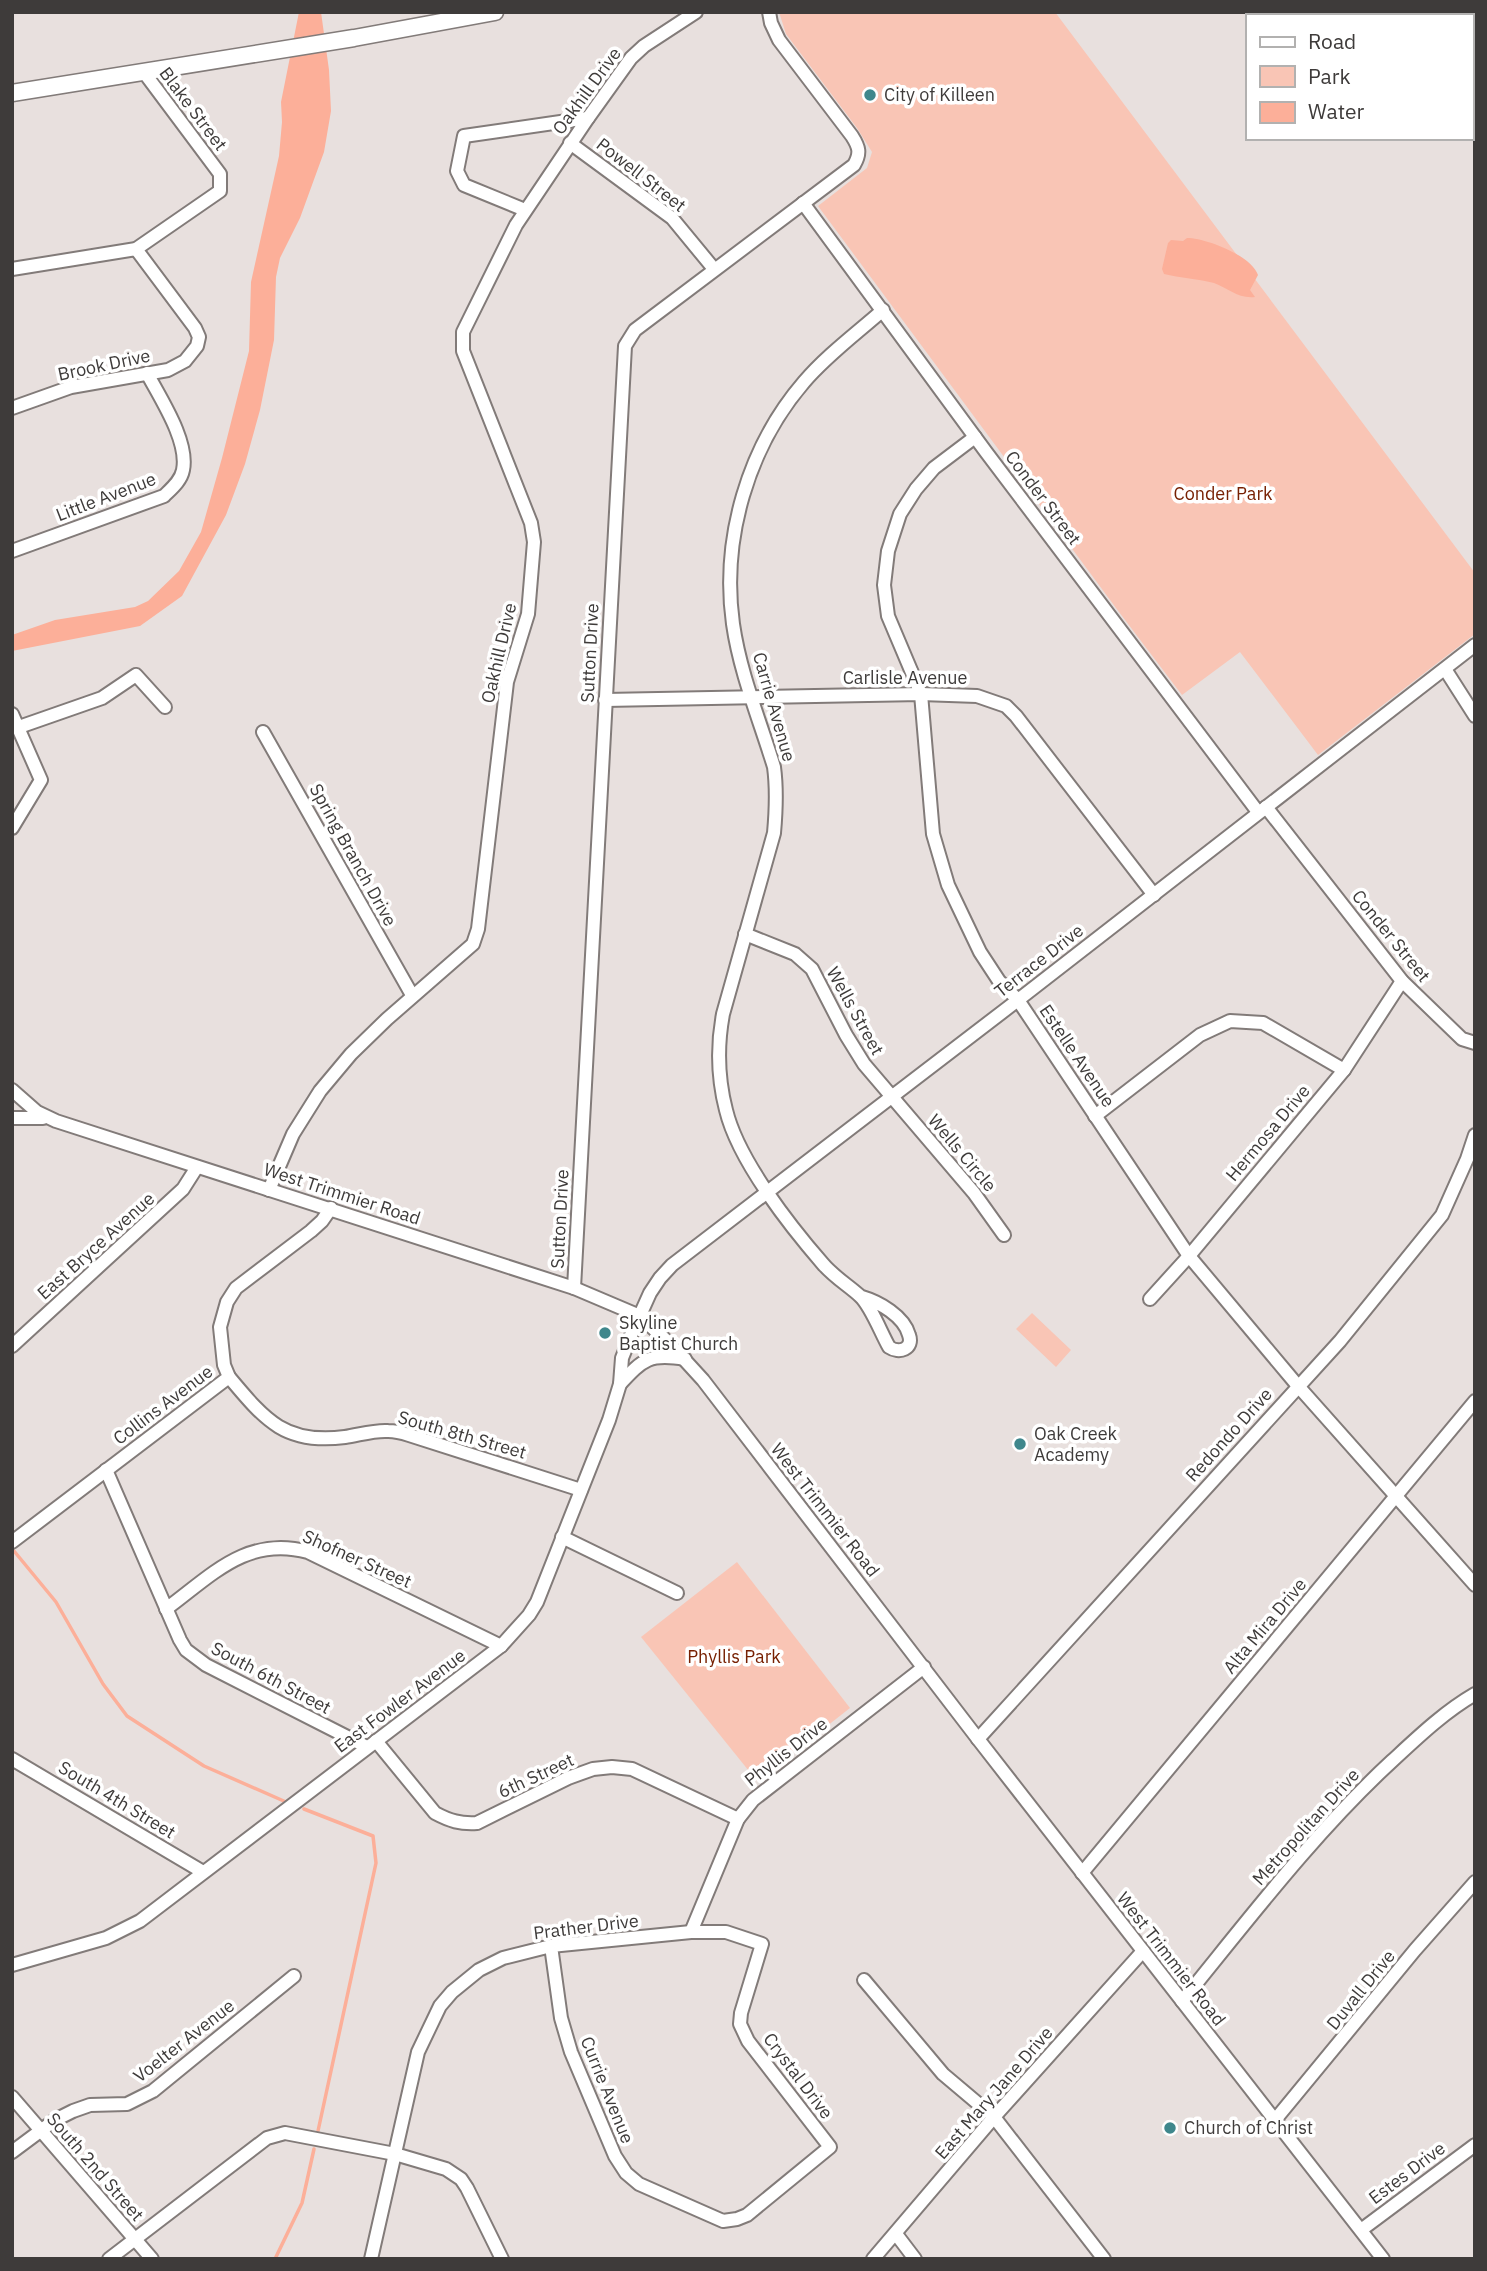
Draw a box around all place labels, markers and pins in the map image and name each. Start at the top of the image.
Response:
place label: City of Killeen [884,83,995,106]
marker: City of Killeen [862,87,878,103]
place label: Skyline Baptist Church [619,1311,738,1355]
marker: Skyline Baptist Church [597,1325,613,1341]
place label: Oak Creek Academy [1034,1422,1118,1466]
marker: Oak Creek Academy [1012,1436,1028,1452]
place label: Church of Christ [1184,2116,1313,2139]
marker: Church of Christ [1162,2120,1178,2136]

